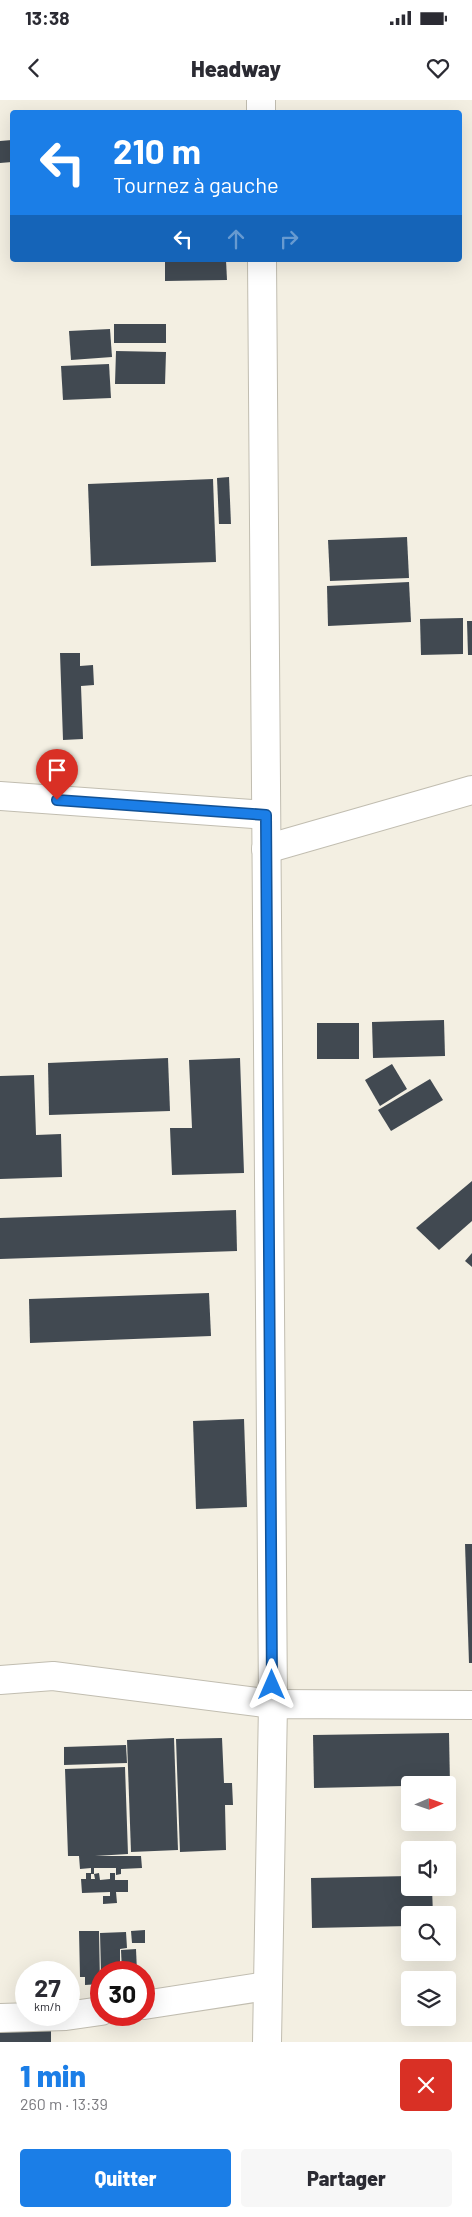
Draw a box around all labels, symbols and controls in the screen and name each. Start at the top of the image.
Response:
text: 13:38 [25,6,69,29]
icon: back [20,54,48,82]
icon: heart [424,54,452,82]
text: Headway [191,55,281,81]
text: 210 m [113,129,201,171]
icon: left [30,130,95,195]
text: Tournez à gauche [113,171,279,197]
icon: left [169,225,197,253]
icon: ahead [222,225,250,253]
icon: right [275,225,303,253]
pin [36,749,78,800]
icon: arrive [43,756,71,784]
position arrow [245,1658,297,1710]
north arrow [401,1776,456,1831]
map controls [401,1776,456,2026]
button: sound [401,1841,456,1896]
button: search [401,1906,456,1961]
speed limit sign: 30 [90,1961,155,2026]
button: layers [401,1971,456,2026]
text: 27 [34,1972,61,2002]
text: km/h [34,1999,61,2013]
text: 1 min [20,2057,86,2093]
button: close [400,2059,452,2111]
text: 260 m · 13:39 [20,2094,108,2113]
button: Quitter [20,2149,231,2207]
button: Partager [241,2149,452,2207]

